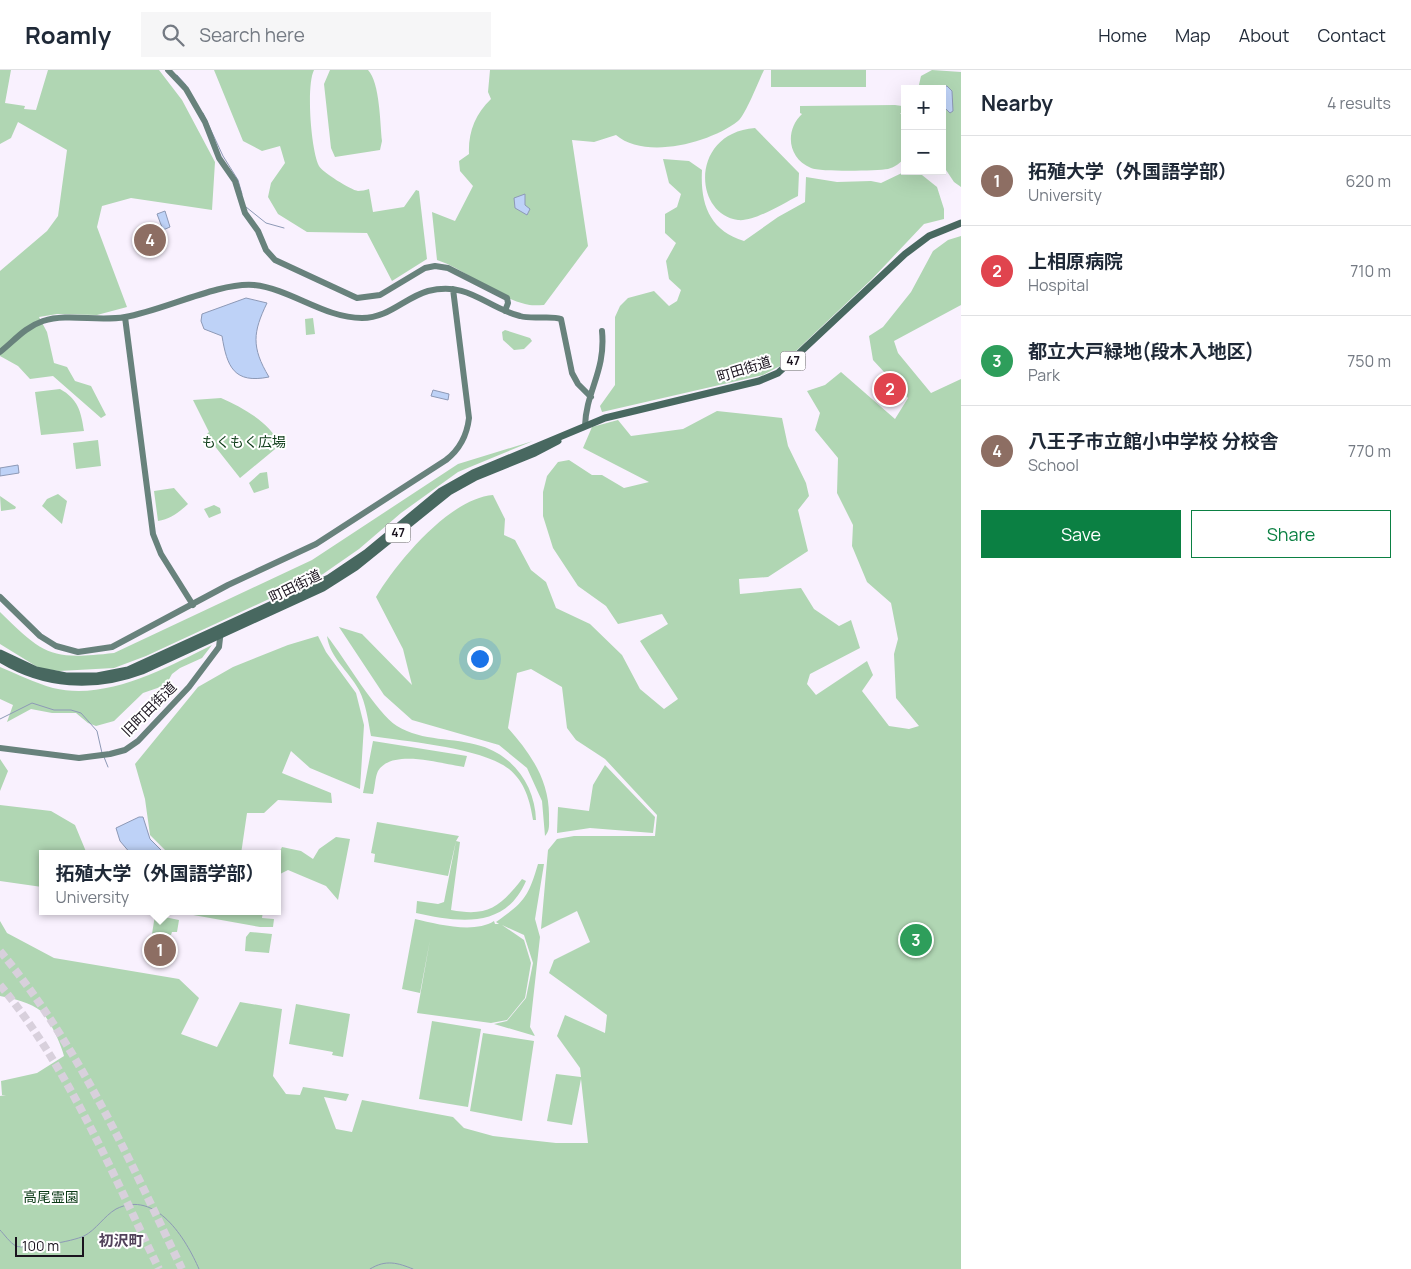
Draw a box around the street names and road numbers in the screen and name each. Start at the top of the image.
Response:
street label: 町田街道 [714,351,773,386]
road number: 47 [780,352,806,370]
road number: 47 [386,523,410,542]
street label: 町田街道 [265,565,324,606]
street label: 旧町田街道 [117,677,180,740]

